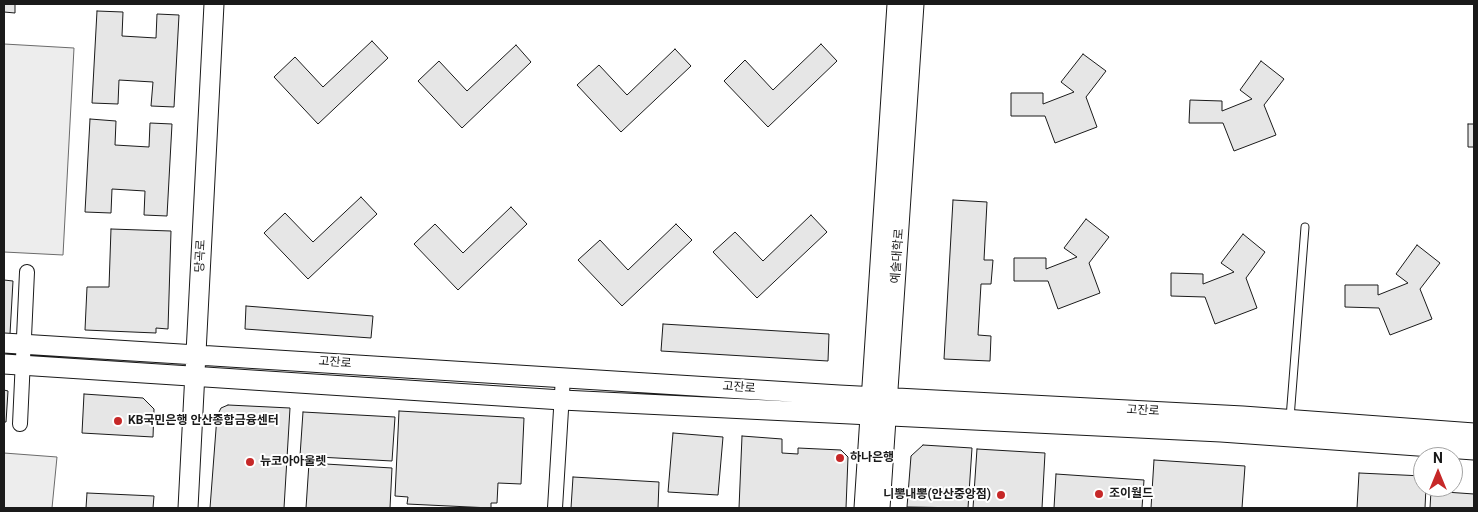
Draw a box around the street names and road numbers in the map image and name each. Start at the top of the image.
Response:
street label: 예술대학로 [889,228,907,284]
street label: 당곡로 [193,239,209,273]
street label: 고잔로 [318,355,352,371]
street label: 고잔로 [722,380,756,396]
street label: 고잔로 [1126,403,1160,419]

